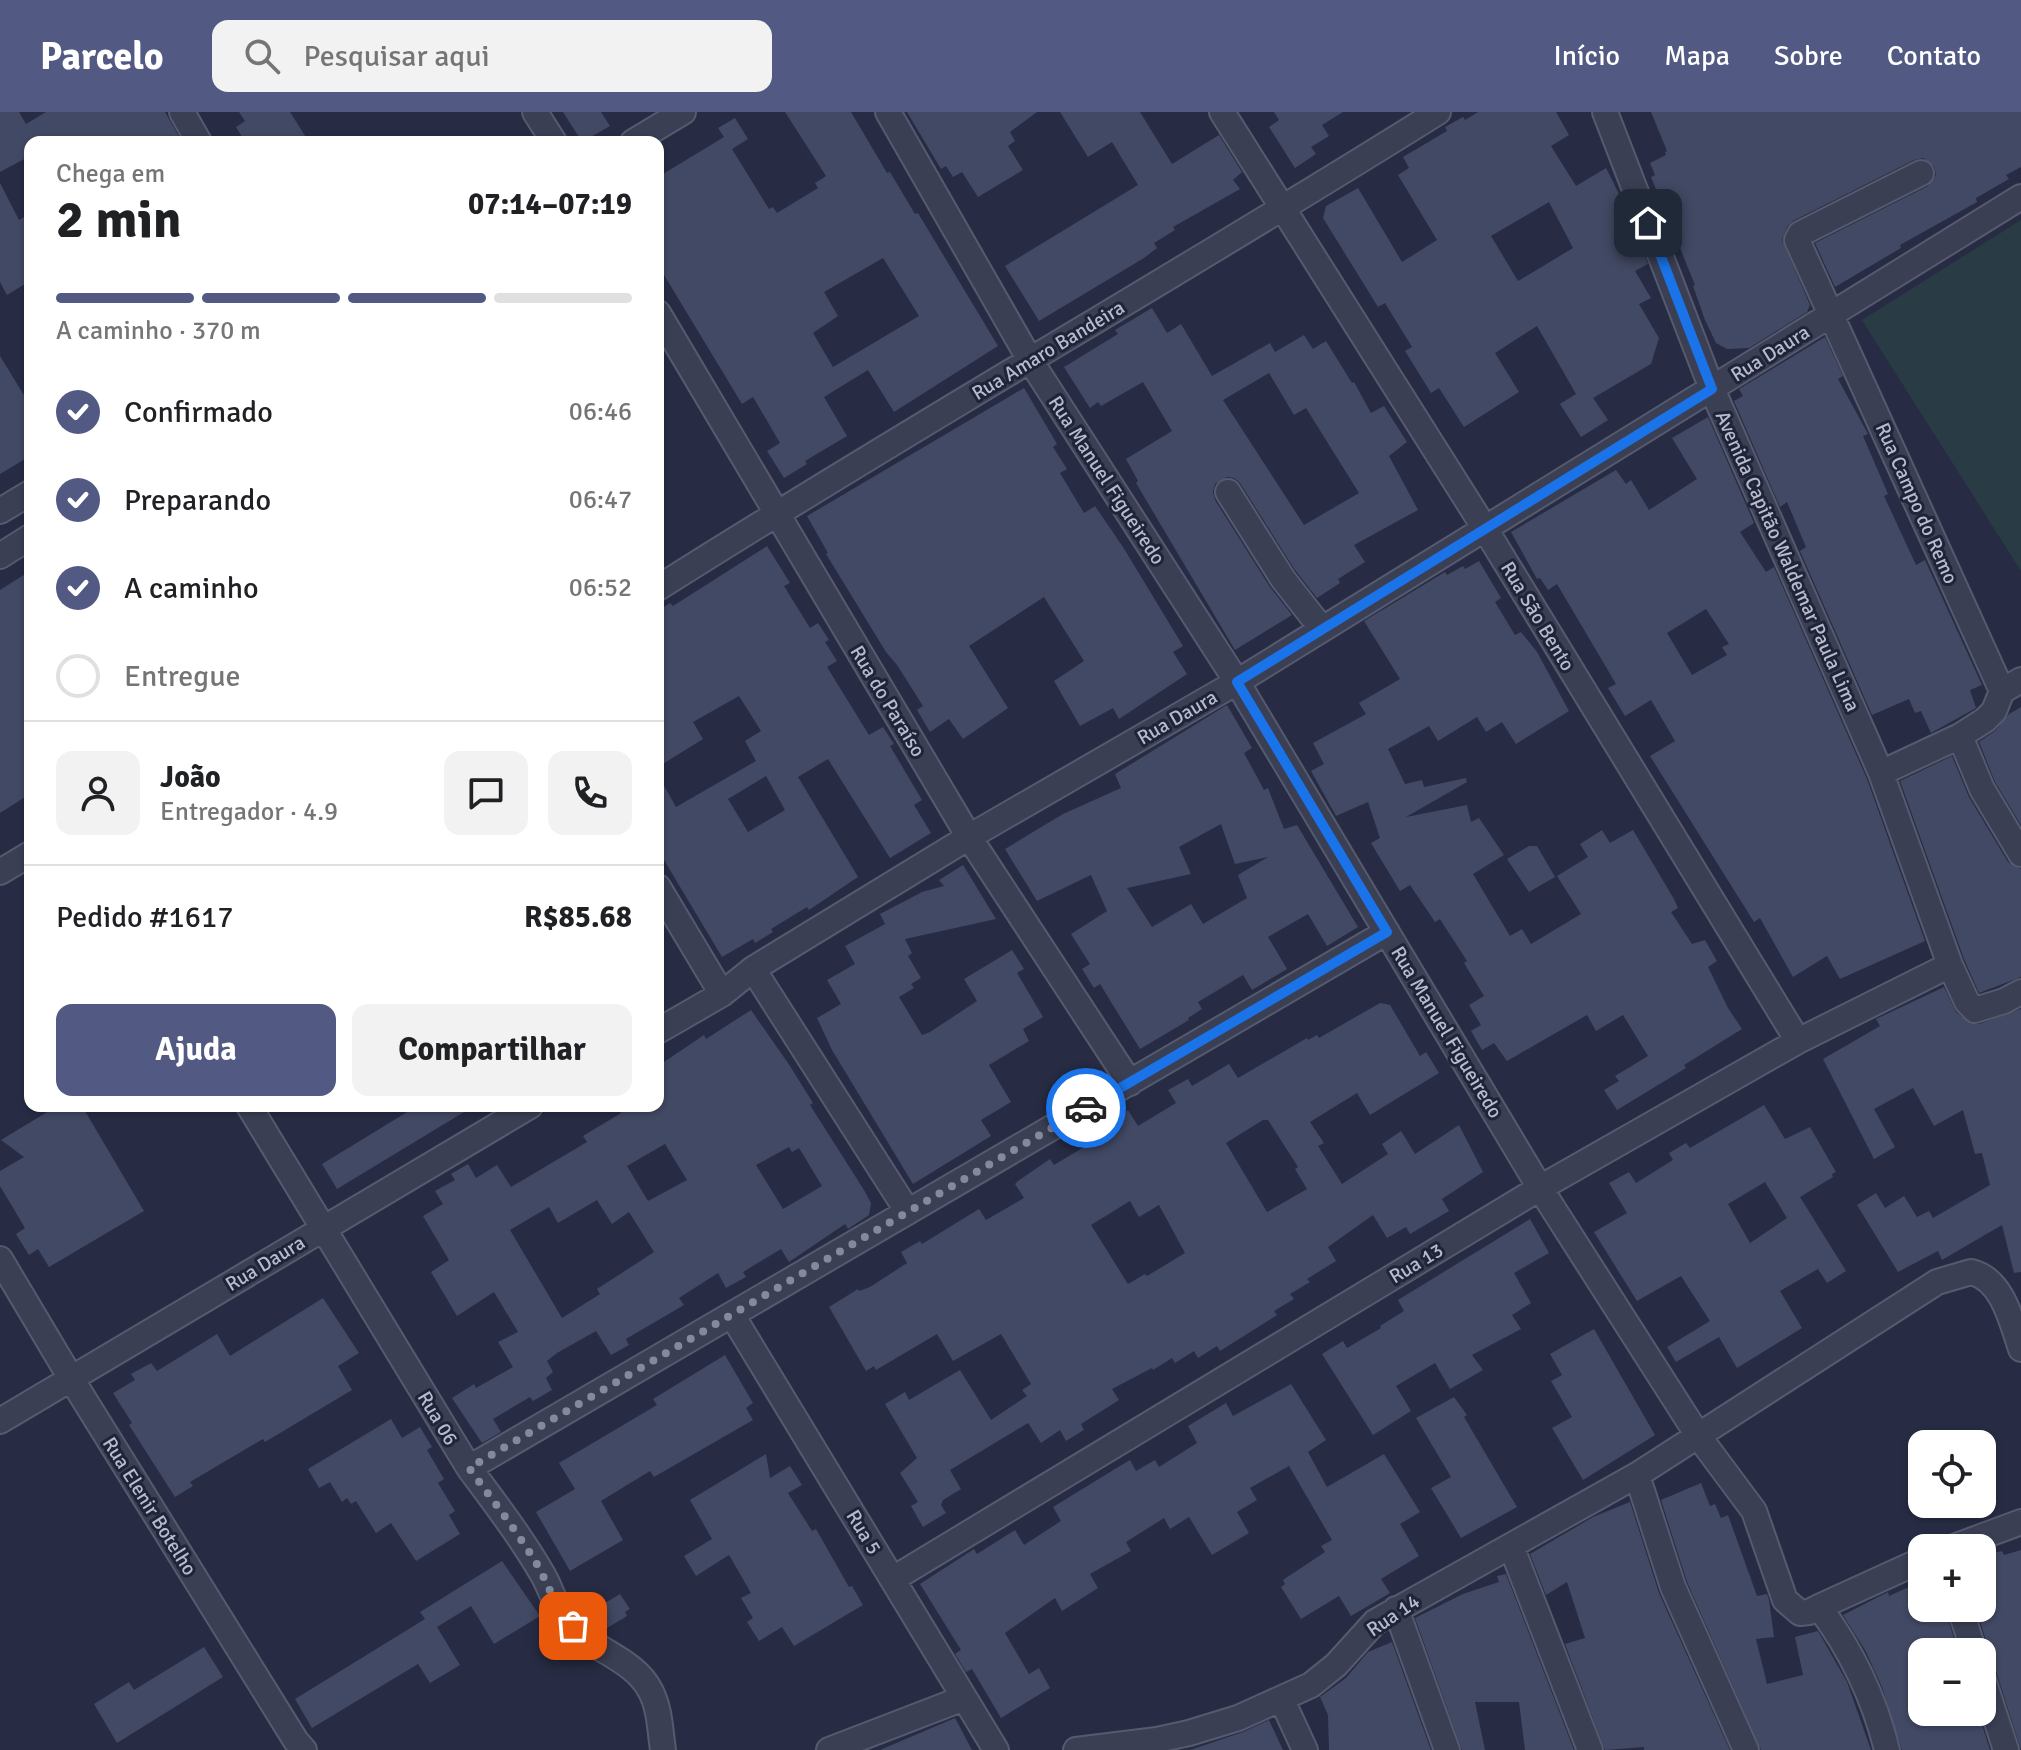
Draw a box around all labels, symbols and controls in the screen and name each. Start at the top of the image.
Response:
search box [212,20,772,92]
text: Parcelo [40,33,164,80]
icon: search [240,34,284,78]
text: Pesquisar aqui [304,38,490,75]
text: Início [1553,39,1620,73]
text: Mapa [1664,39,1730,73]
text: Sobre [1774,39,1843,73]
text: Contato [1887,39,1981,73]
text: Chega em [56,158,165,190]
text: 07:14–07:19 [468,186,632,223]
text: 2 min [56,188,182,252]
pin [1614,189,1682,257]
icon: home [1626,201,1670,245]
street label: Rua Amaro Bandeira [967,295,1129,406]
text: A caminho · 370 m [56,315,261,347]
street label: Rua Daura [1726,319,1814,387]
icon: check [56,390,100,434]
street label: Rua Manuel Figueiredo [1043,391,1170,569]
text: Confirmado [124,394,273,431]
text: 06:46 [569,396,632,428]
street label: Avenida Capitão Waldemar Paula Lima [1710,407,1865,716]
street label: Rua Campo do Remo [1870,419,1963,588]
icon: check [56,478,100,522]
text: Preparando [124,482,271,519]
text: 06:47 [569,484,632,516]
street label: Rua São Bento [1495,557,1580,676]
icon: check [56,566,100,610]
text: A caminho [124,570,259,607]
text: 06:52 [569,572,632,604]
street label: Rua do Paraíso [845,641,931,761]
text: Entregue [124,658,241,695]
street label: Rua Daura [1133,685,1222,750]
button: person [56,751,140,835]
button: chat [444,751,528,835]
button: phone [548,751,632,835]
text: João [160,759,221,796]
text: Entregador · 4.9 [160,796,338,828]
text: Pedido #1617 [56,899,233,936]
text: R$85.68 [524,899,632,936]
street label: Rua Manuel Figueiredo [1385,942,1508,1123]
button: Ajuda [56,1004,336,1096]
button: Compartilhar [352,1004,632,1096]
courier [1046,1068,1126,1148]
icon: car [1064,1086,1108,1130]
street label: Rua Daura [221,1230,310,1297]
street label: Rua 13 [1385,1238,1448,1289]
street label: Rua 06 [412,1387,463,1450]
map controls [1908,1430,1996,1726]
button: locate [1908,1430,1996,1518]
street label: Rua Elenir Botelho [97,1432,202,1580]
street label: Rua 5 [841,1505,887,1559]
button: + [1908,1534,1996,1622]
street label: Rua 14 [1362,1589,1425,1642]
pin [539,1592,607,1660]
icon: bag [551,1604,595,1648]
button: − [1908,1638,1996,1726]

